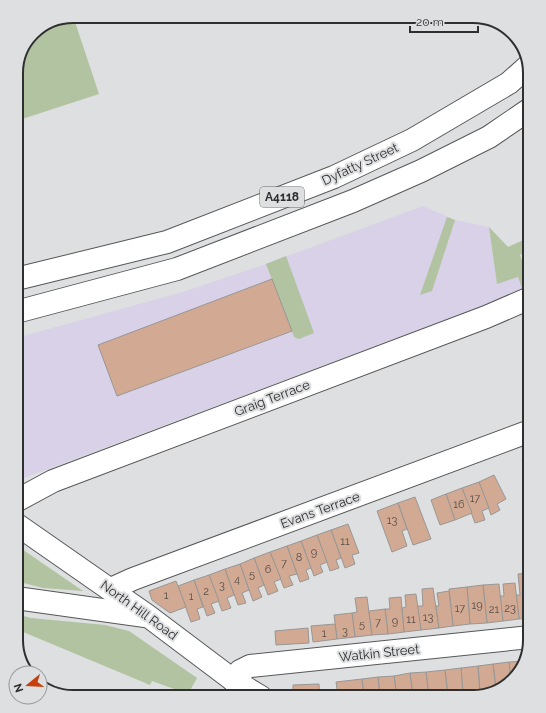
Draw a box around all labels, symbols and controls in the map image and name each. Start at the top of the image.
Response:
scale bar [410,8,478,34]
text: 20 m [416,15,444,29]
street label: Dyfatty Street [319,140,401,188]
road number: A4118 [260,187,304,207]
street label: Graig Terrace [232,377,312,419]
street label: Evans Terrace [278,489,362,531]
house number: 17 [470,492,480,505]
house number: 16 [453,498,465,511]
house number: 13 [387,514,397,527]
house number: 11 [340,535,350,548]
house number: 9 [311,546,317,559]
house number: 8 [296,551,302,564]
house number: 7 [281,557,287,570]
house number: 6 [265,563,272,576]
house number: 5 [249,568,255,581]
house number: 4 [234,573,240,586]
street label: North Hill Road [98,577,180,643]
house number: 3 [219,579,225,592]
house number: 2 [203,585,209,598]
house number: 1 [164,589,169,602]
house number: 1 [189,590,194,603]
house number: 19 [471,599,483,612]
house number: 17 [455,602,465,615]
house number: 23 [504,602,516,615]
house number: 21 [489,603,500,616]
house number: 13 [423,611,433,624]
house number: 11 [406,613,416,626]
house number: 9 [392,615,398,628]
house number: 7 [375,616,381,629]
house number: 5 [359,618,365,631]
house number: 3 [342,625,348,638]
house number: 1 [322,627,327,640]
street label: Watkin Street [338,641,421,665]
north arrow [8,665,48,705]
text: N [11,682,26,694]

